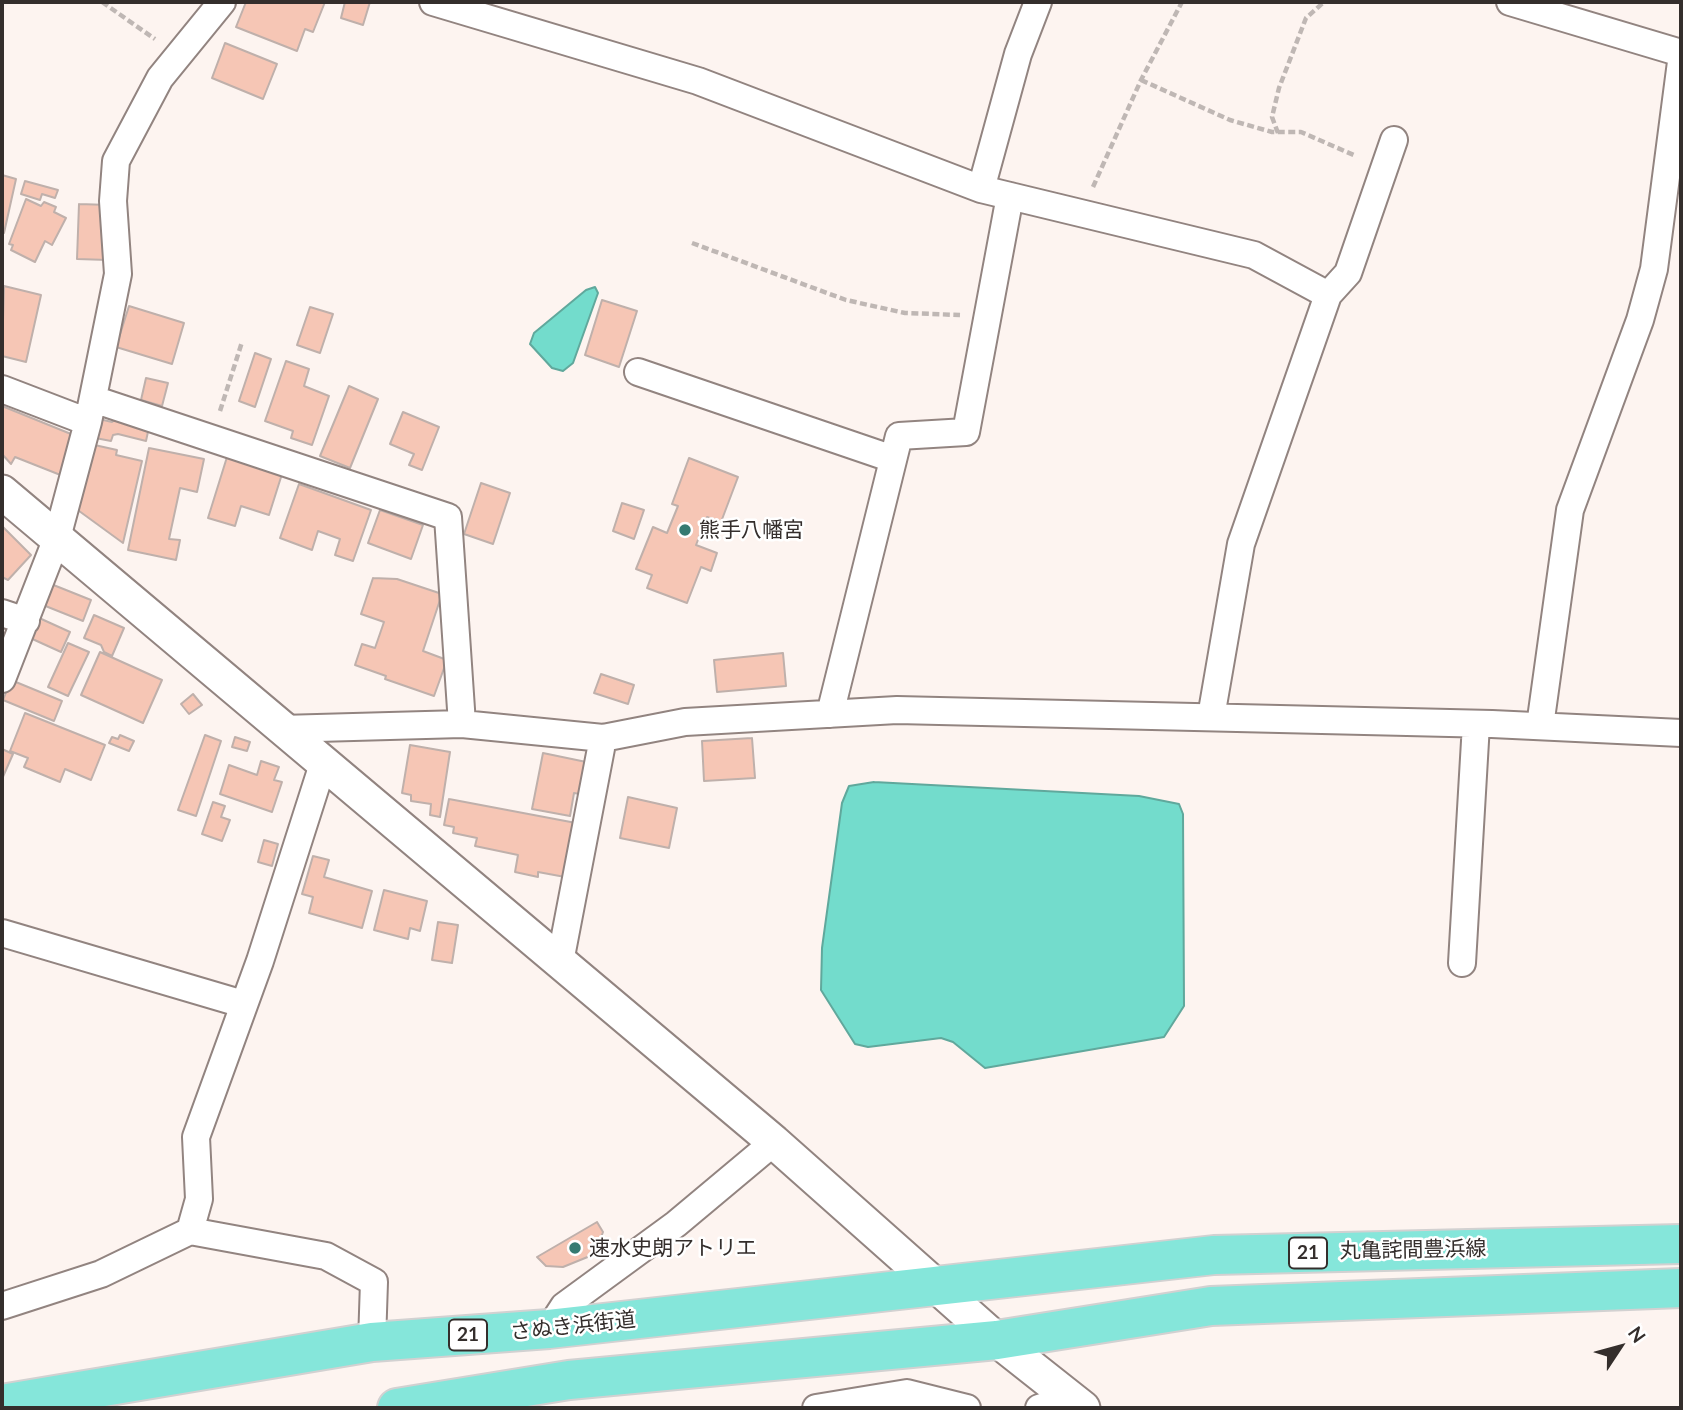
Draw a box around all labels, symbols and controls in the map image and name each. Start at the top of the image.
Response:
place label: 熊手八幡宮 [699,517,804,543]
marker: 熊手八幡宮 [677,522,693,538]
place label: 速水史朗アトリエ [589,1235,757,1261]
street label: 丸亀詫間豊浜線 [1339,1236,1487,1264]
road number: 21 [1289,1238,1327,1268]
marker: 速水史朗アトリエ [567,1240,583,1256]
street label: さぬき浜街道 [509,1307,637,1345]
north arrow [1585,1312,1655,1382]
road number: 21 [449,1320,487,1350]
text: N [1624,1322,1651,1347]

